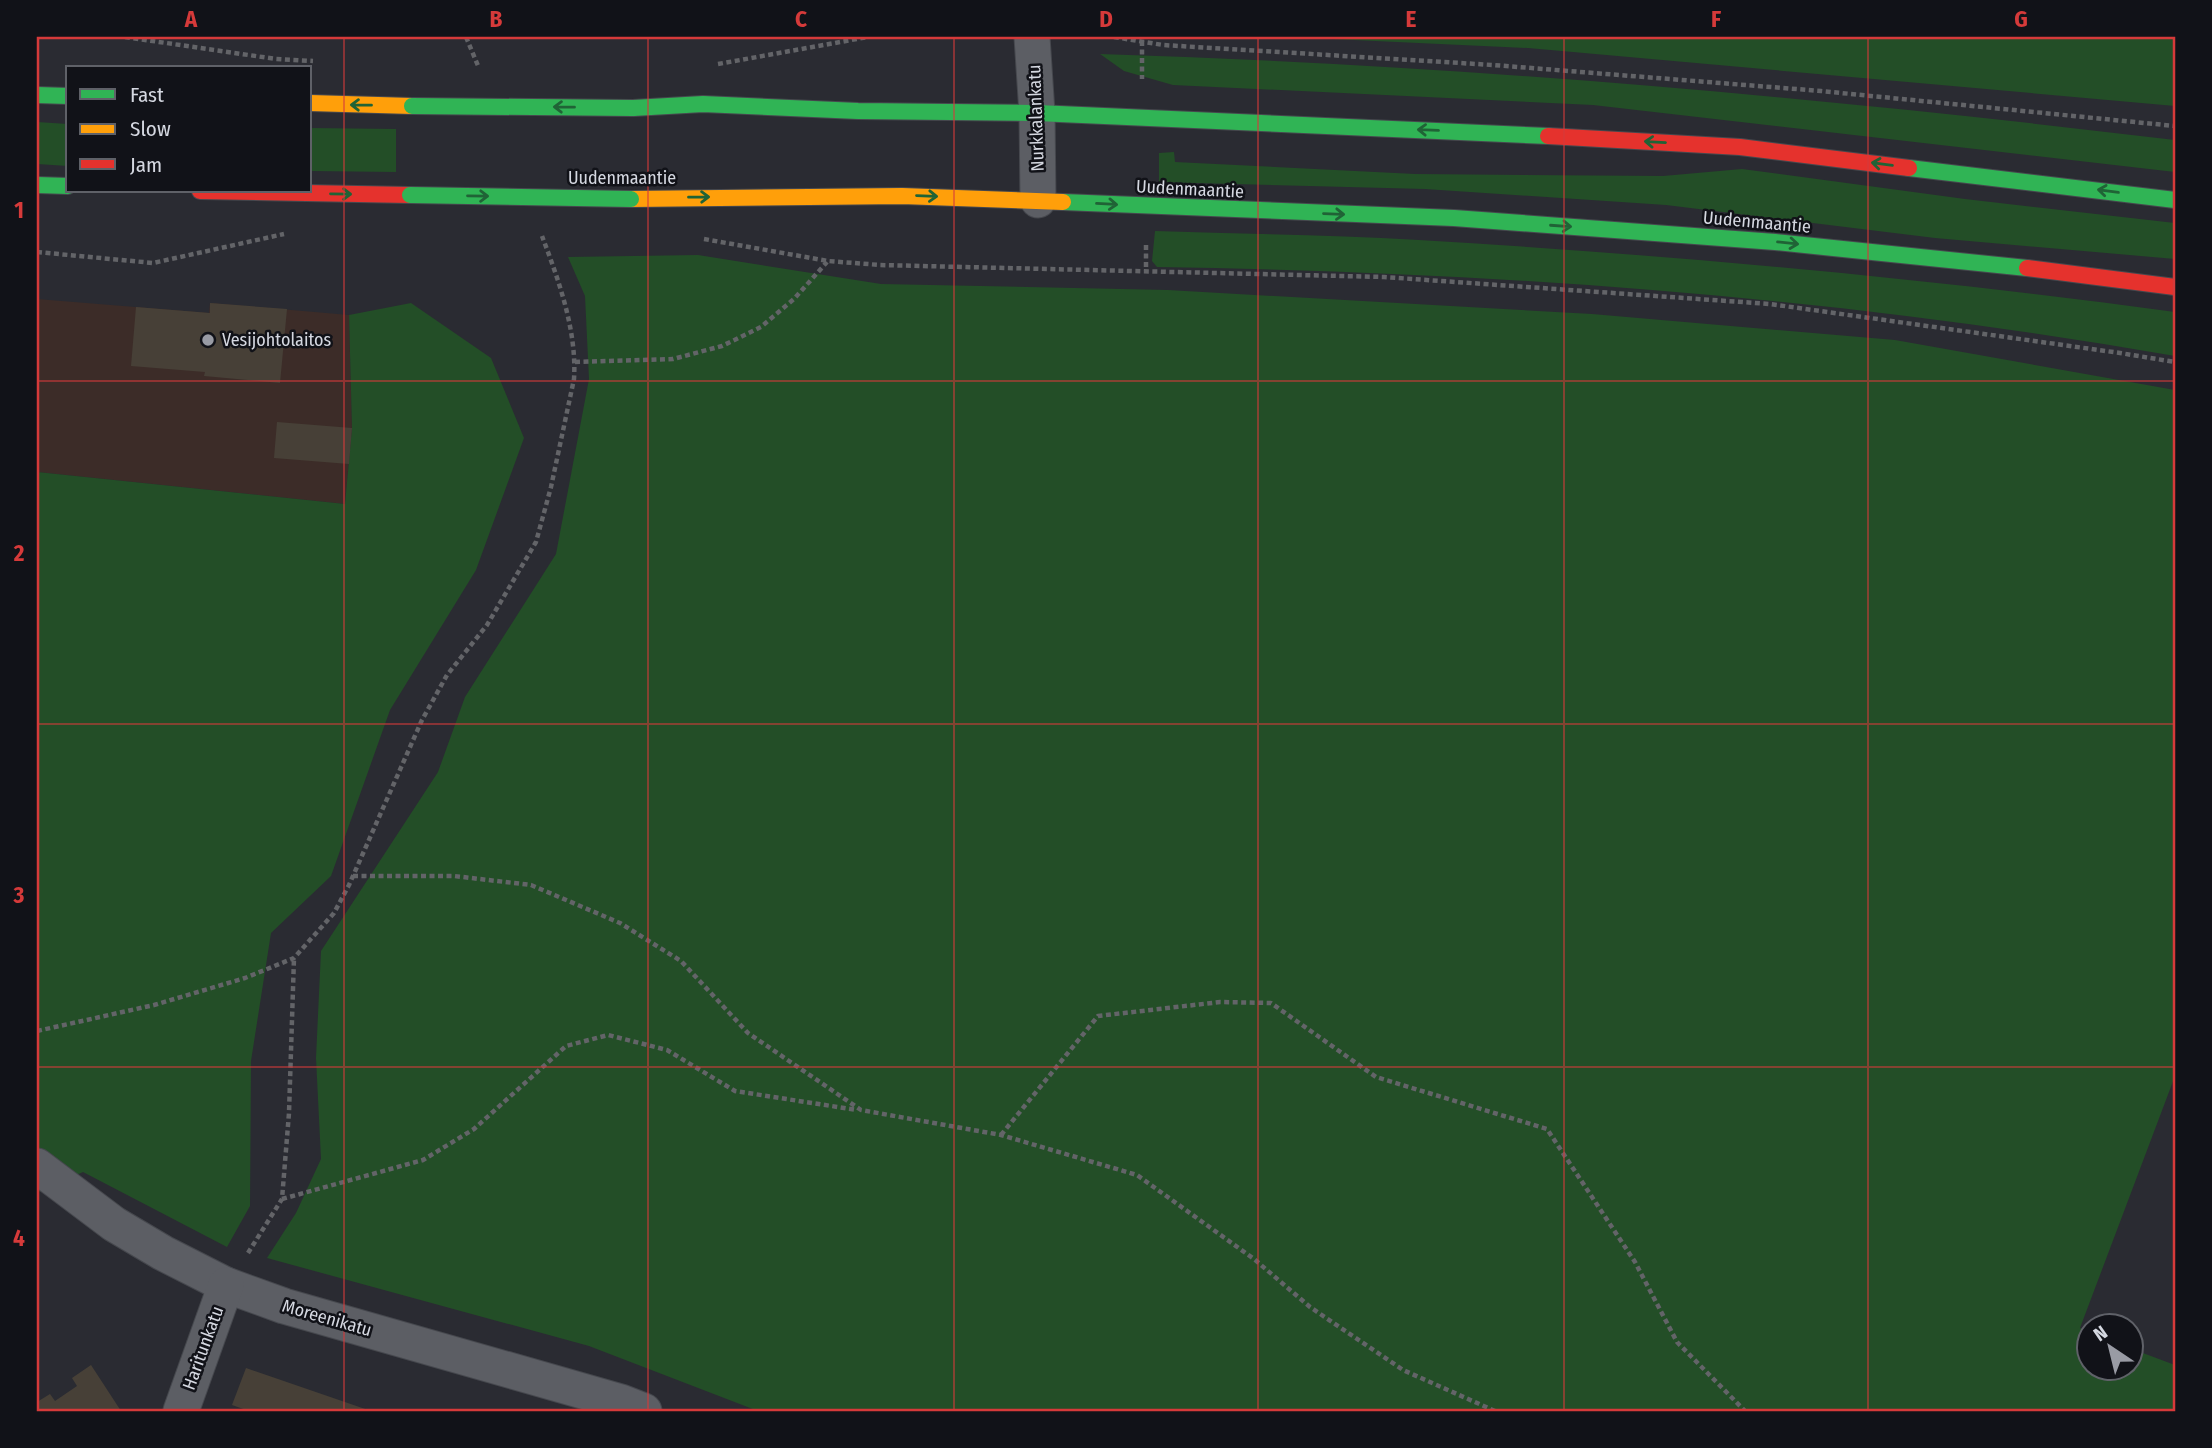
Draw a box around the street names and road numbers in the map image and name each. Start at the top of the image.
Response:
street label: Nurkkalankatu [1023,64,1049,172]
street label: Uudenmaantie [568,167,676,189]
street label: Uudenmaantie [1135,175,1245,203]
street label: Uudenmaantie [1702,206,1812,238]
street label: Moreenikatu [280,1295,374,1341]
street label: Haritunkatu [178,1303,228,1393]

